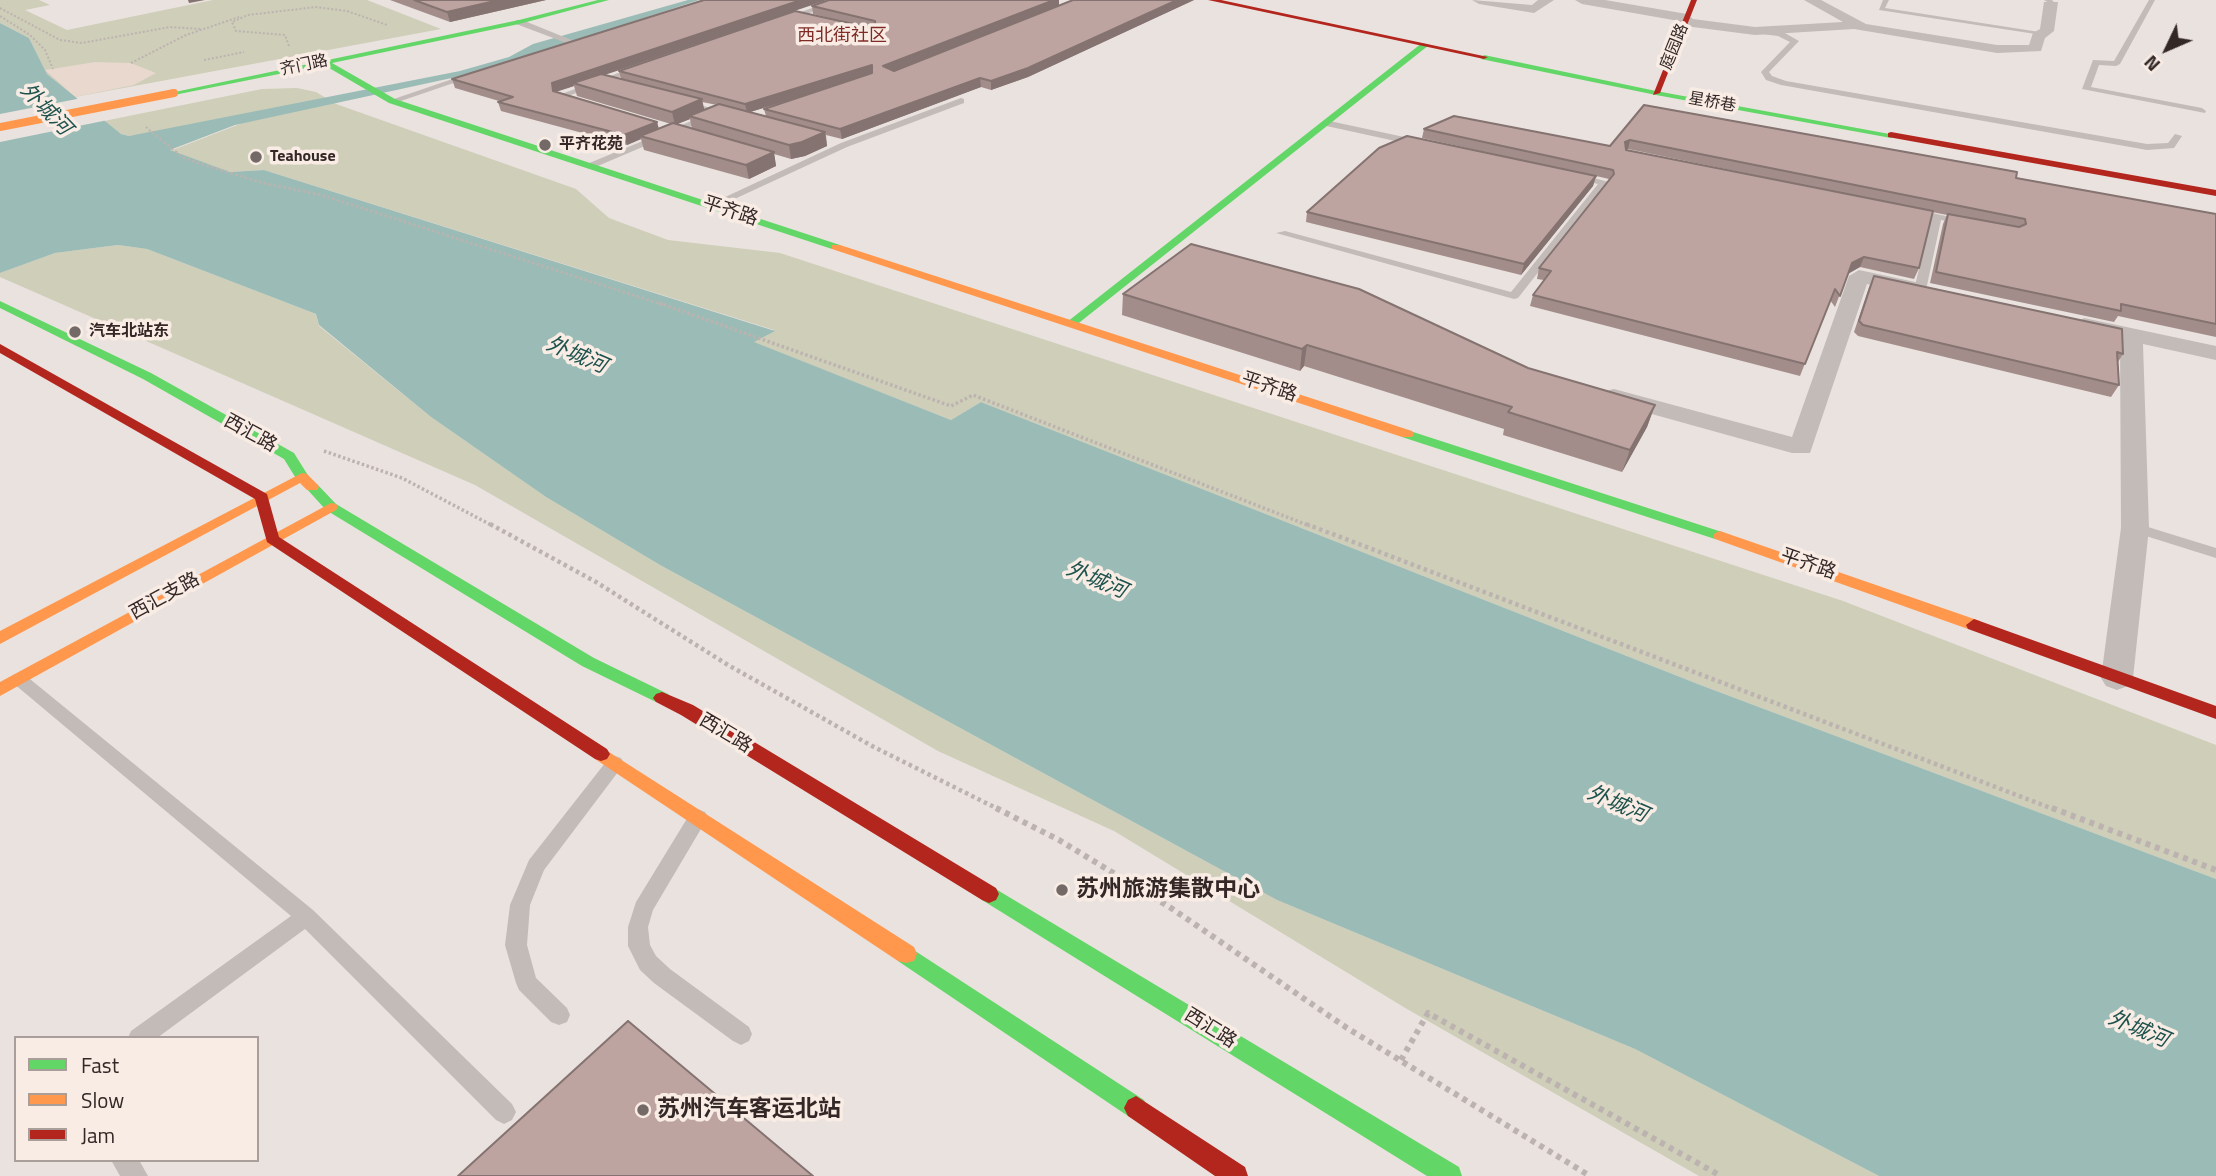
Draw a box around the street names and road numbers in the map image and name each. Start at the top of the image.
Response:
street label: 庭园路 [1657,21,1693,73]
street label: 齐门路 [279,52,329,80]
street label: 星桥巷 [1687,89,1737,117]
street label: 平齐路 [699,192,761,232]
street label: 平齐路 [1238,368,1300,408]
street label: 西汇路 [220,410,280,458]
street label: 平齐路 [1777,545,1839,585]
street label: 西汇支路 [126,569,204,625]
street label: 西汇路 [695,710,755,758]
street label: 西汇路 [1180,1004,1240,1054]

